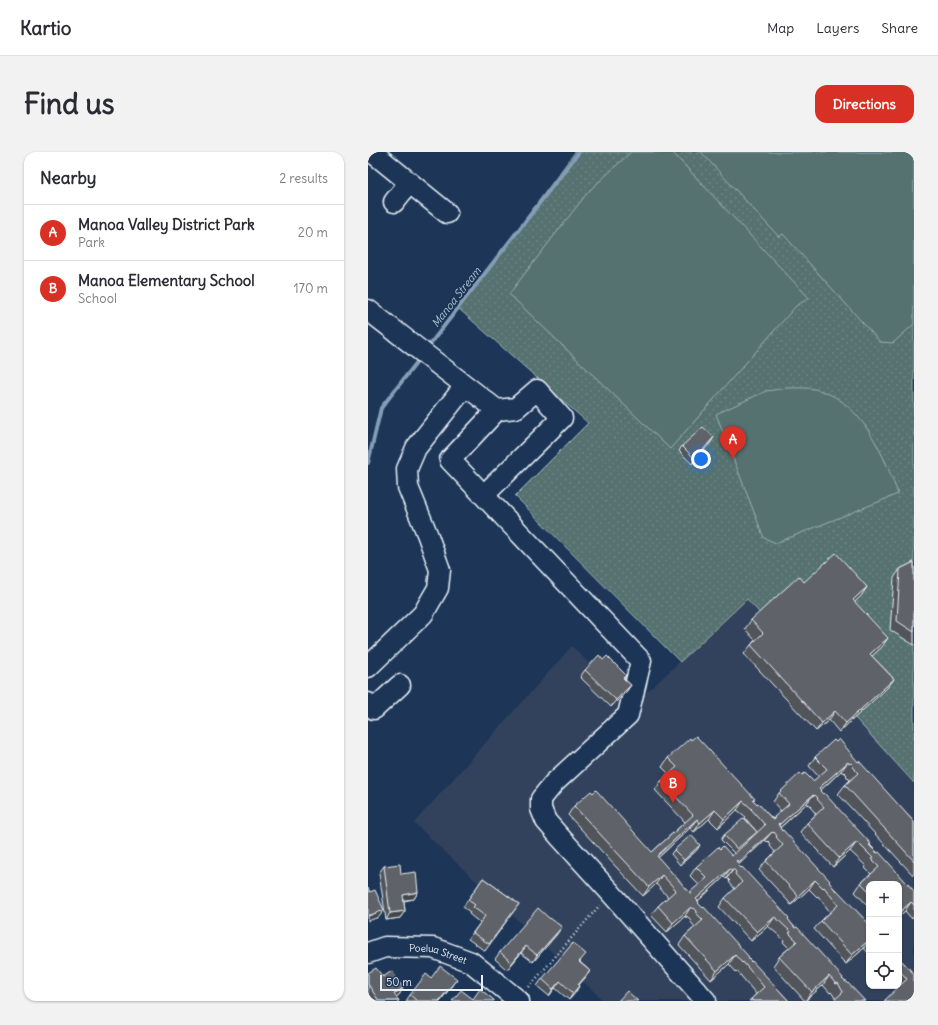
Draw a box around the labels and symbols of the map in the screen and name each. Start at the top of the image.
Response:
water label: Manoa Stream [428,264,484,330]
pin: A [720,426,746,459]
your location [691,449,711,469]
pin: B [660,770,686,803]
street label: Poelua Street [409,942,469,967]
scale bar [380,973,483,992]

